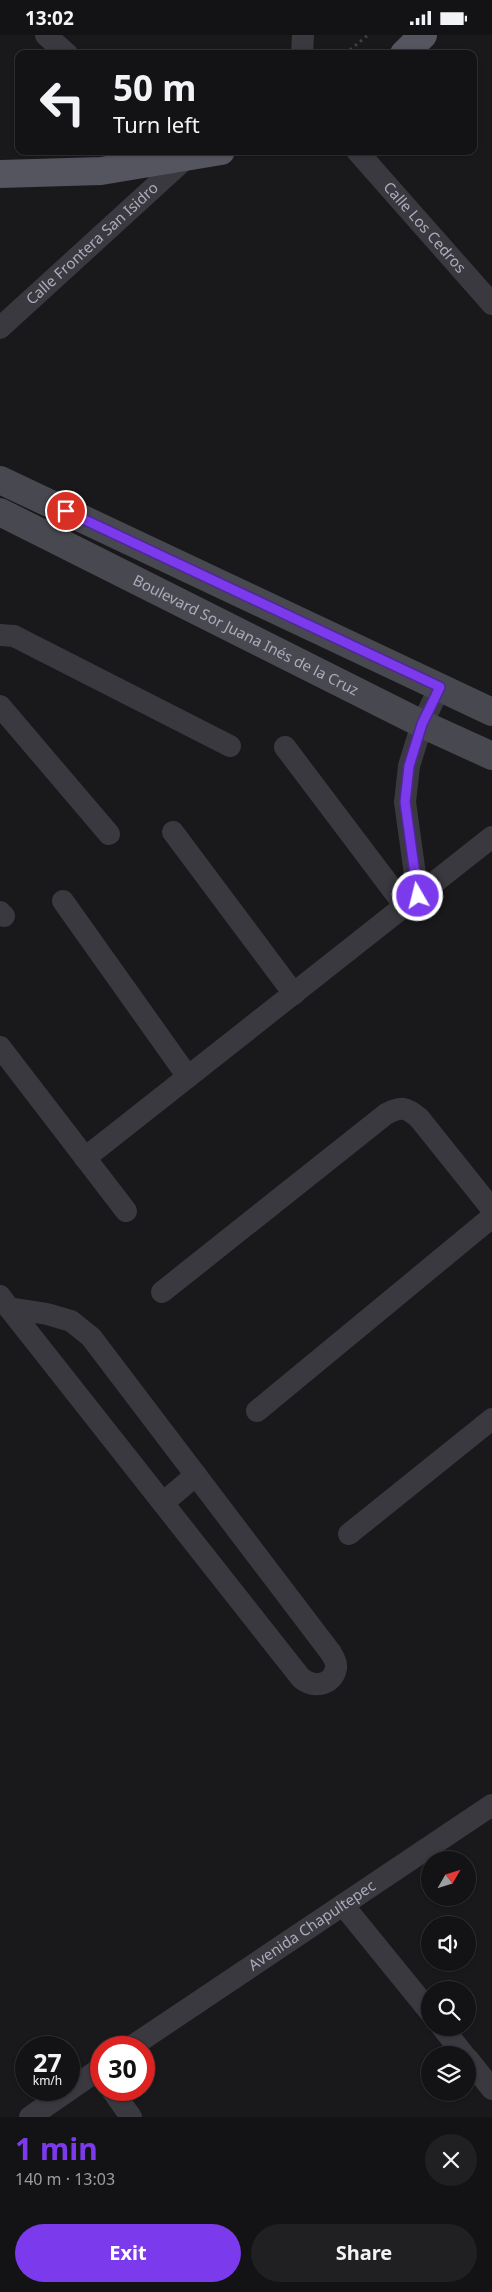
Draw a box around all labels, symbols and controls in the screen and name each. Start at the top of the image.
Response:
text: 13:02 [25,5,74,31]
text: 50 m [113,64,196,111]
icon: left [30,70,95,135]
text: Turn left [113,109,200,139]
street label: Calle Frontera San Isidro [21,177,162,308]
street label: Calle Los Cedros [380,177,471,277]
pin [45,490,87,532]
icon: arrive [52,497,80,525]
street label: Boulevard Sor Juana Inés de la Cruz [130,570,362,700]
position arrow [391,869,443,921]
north arrow [421,1851,476,1906]
map controls [421,1851,476,2101]
street label: Avenida Chapultepec [244,1875,379,1975]
button: sound [421,1916,476,1971]
button: search [421,1981,476,2036]
speed limit sign: 30 [90,2036,155,2101]
text: 27 [33,2045,62,2079]
button: layers [421,2046,476,2101]
text: km/h [33,2072,62,2089]
text: 1 min [15,2128,98,2169]
button: close [425,2134,477,2186]
text: 140 m · 13:03 [15,2168,115,2190]
button: Exit [15,2224,241,2282]
button: Share [251,2224,477,2282]

